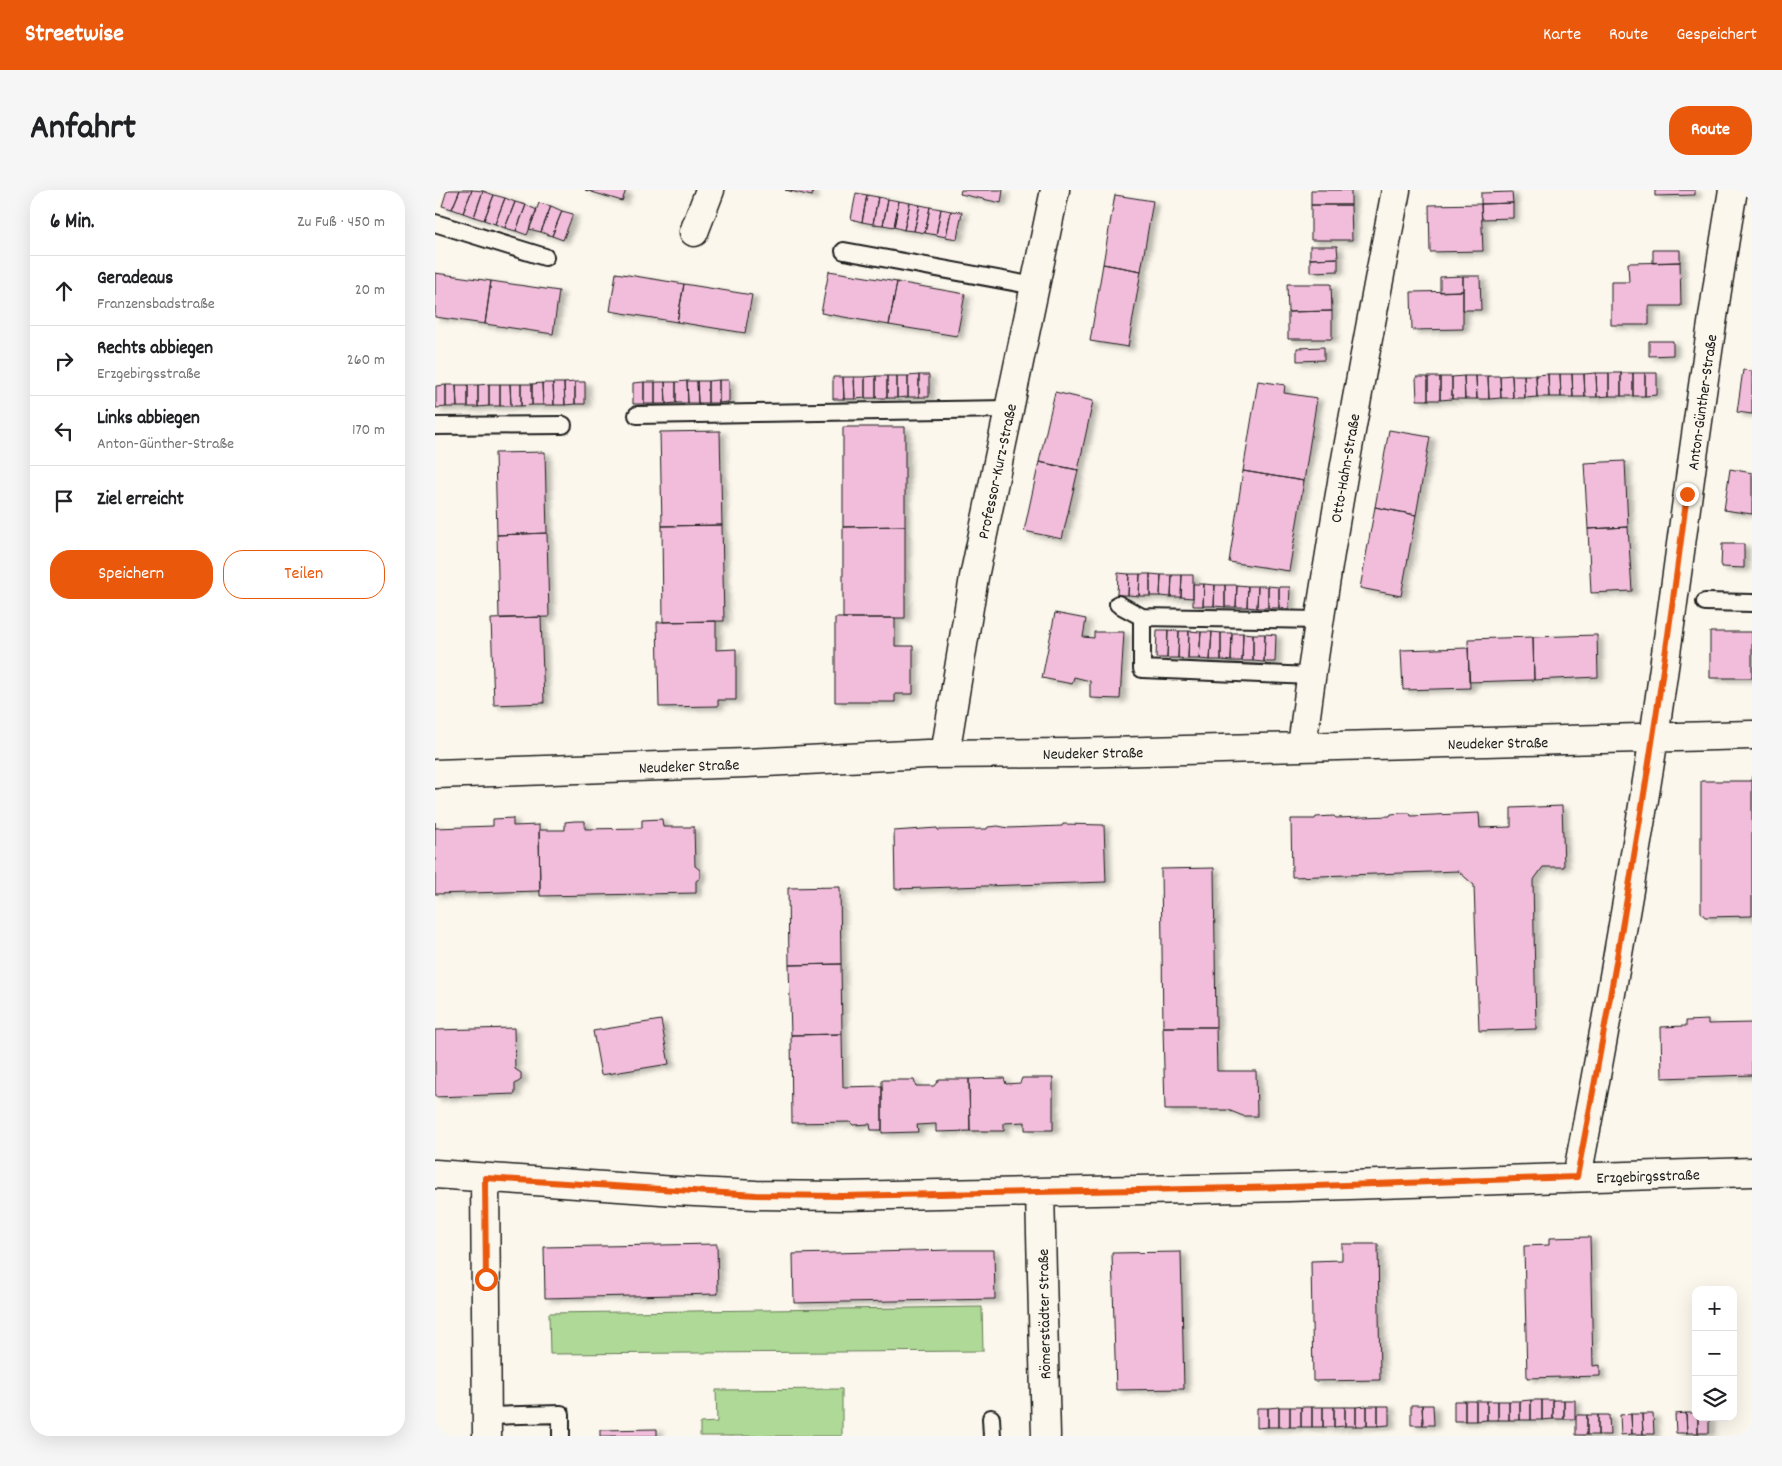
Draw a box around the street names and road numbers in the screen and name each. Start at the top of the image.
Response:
street label: Anton-Günther-Straße [1683,333,1724,472]
street label: Professor-Kurz-Straße [973,402,1024,541]
street label: Otto-Hahn-Straße [1326,412,1367,525]
street label: Neudeker Straße [1448,732,1549,757]
street label: Neudeker Straße [1043,742,1144,767]
street label: Neudeker Straße [638,754,740,781]
street label: Erzgebirgsstraße [1596,1164,1700,1191]
street label: Römerstädter Straße [1033,1248,1058,1379]

